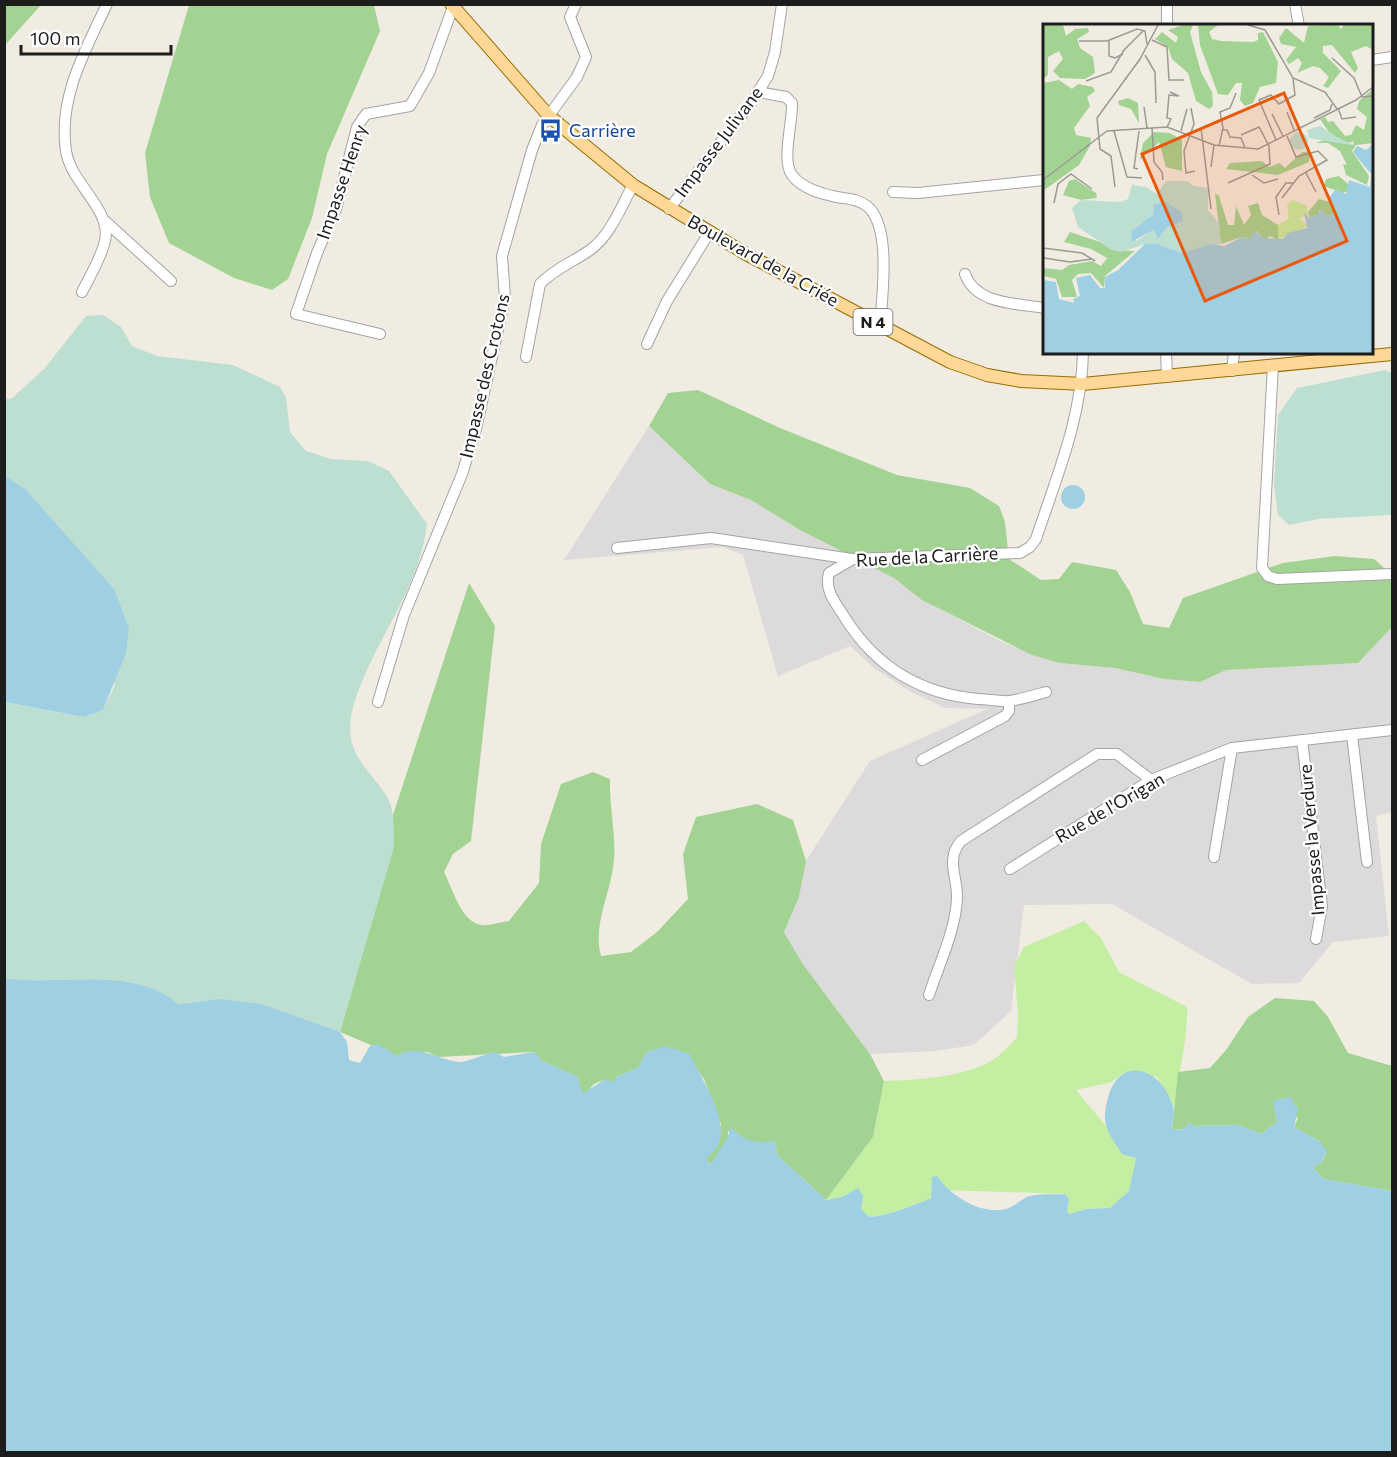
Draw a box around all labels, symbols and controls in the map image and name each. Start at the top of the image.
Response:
scale bar [21,18,171,56]
inset map [1043,24,1373,354]
text: 100 m [30,27,80,49]
street label: Impasse Julivane [669,82,767,201]
bus stop icon: Carrière [538,118,564,144]
place label: Carrière [569,119,636,141]
street label: Impasse Henry [311,121,371,242]
street label: Boulevard de la Criée [684,209,843,311]
street label: Impasse des Crotons [454,291,514,460]
road number: N 4 [854,309,892,335]
street label: Rue de la Carrière [855,541,999,571]
street label: Impasse la Verdure [1293,764,1329,917]
street label: Rue de l'Origan [1051,767,1168,847]

